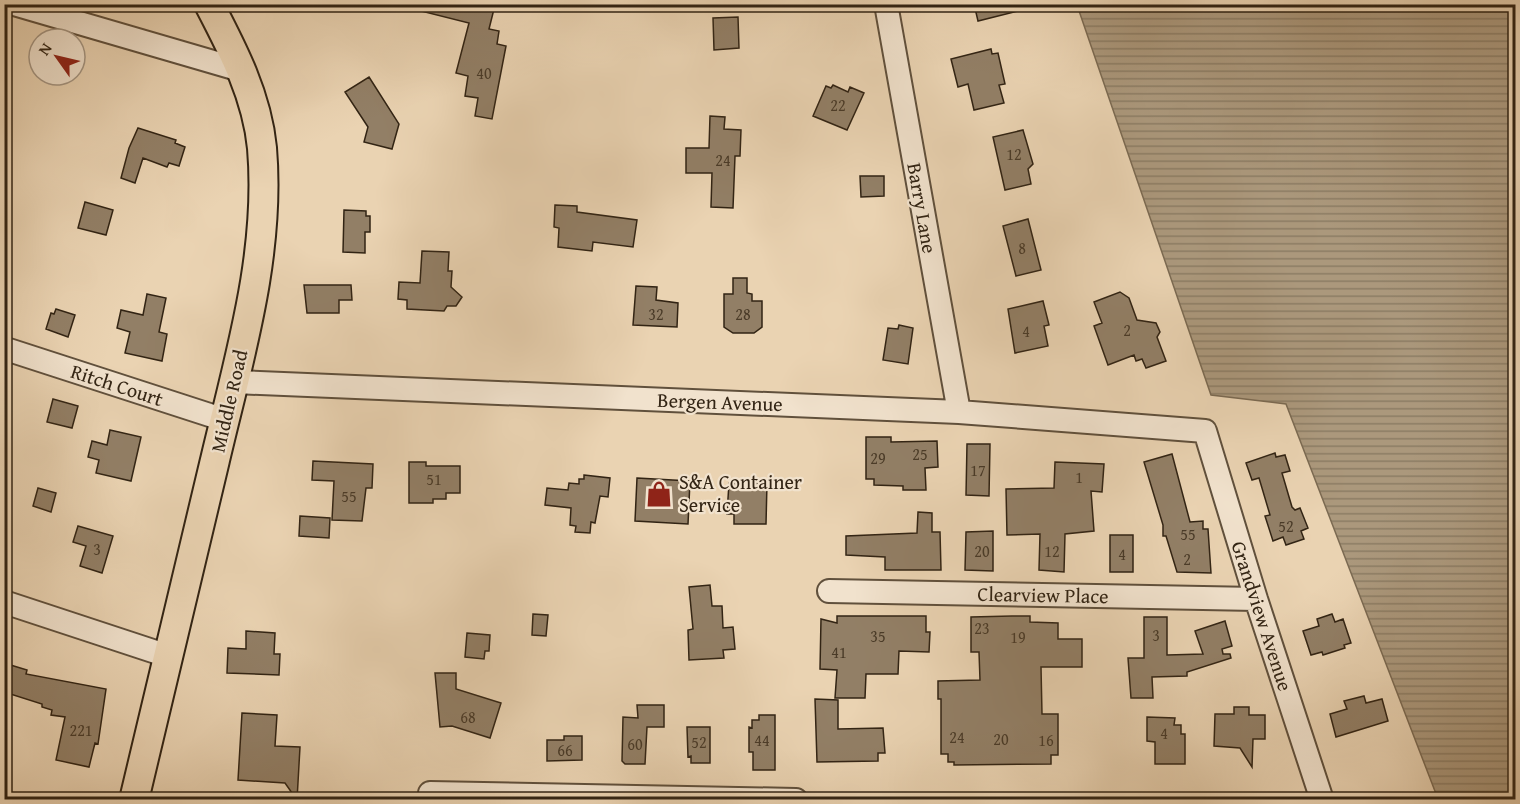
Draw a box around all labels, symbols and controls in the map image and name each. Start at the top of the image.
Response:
north arrow [27,27,87,87]
text: N [32,37,58,60]
house number: 40 [476,61,492,85]
house number: 22 [830,93,846,117]
house number: 12 [1006,142,1022,166]
house number: 24 [715,148,731,172]
street label: Barry Lane [900,160,945,255]
house number: 8 [1018,236,1026,260]
house number: 32 [648,302,664,326]
house number: 28 [735,302,751,326]
house number: 2 [1123,318,1131,342]
house number: 4 [1022,319,1030,343]
street label: Middle Road [203,346,254,455]
street label: Ritch Court [67,356,167,413]
street label: Bergen Avenue [657,385,783,418]
house number: 25 [912,442,928,466]
house number: 29 [870,446,886,470]
house number: 17 [970,458,986,482]
house number: 1 [1075,465,1083,489]
house number: 51 [426,467,442,491]
place label: S&A Container Service [679,467,802,519]
shop icon: S&A Container Service [644,479,674,509]
house number: 55 [341,484,357,508]
house number: 52 [1278,514,1294,538]
house number: 55 [1180,522,1196,546]
house number: 3 [93,537,101,561]
street label: Grandview Avenue [1225,537,1300,695]
house number: 20 [974,539,990,563]
house number: 12 [1044,539,1060,563]
house number: 4 [1118,542,1126,566]
house number: 2 [1183,547,1191,571]
street label: Clearview Place [977,579,1109,610]
house number: 23 [974,616,990,640]
house number: 3 [1152,623,1160,647]
house number: 35 [870,624,886,648]
house number: 19 [1010,625,1026,649]
house number: 41 [831,640,847,664]
house number: 68 [460,705,476,729]
house number: 221 [69,718,93,742]
house number: 4 [1160,721,1168,745]
house number: 24 [949,725,965,749]
house number: 20 [993,727,1009,751]
house number: 44 [754,728,770,752]
house number: 16 [1038,728,1054,752]
house number: 52 [691,730,707,754]
house number: 60 [627,732,643,756]
house number: 66 [557,738,573,762]

